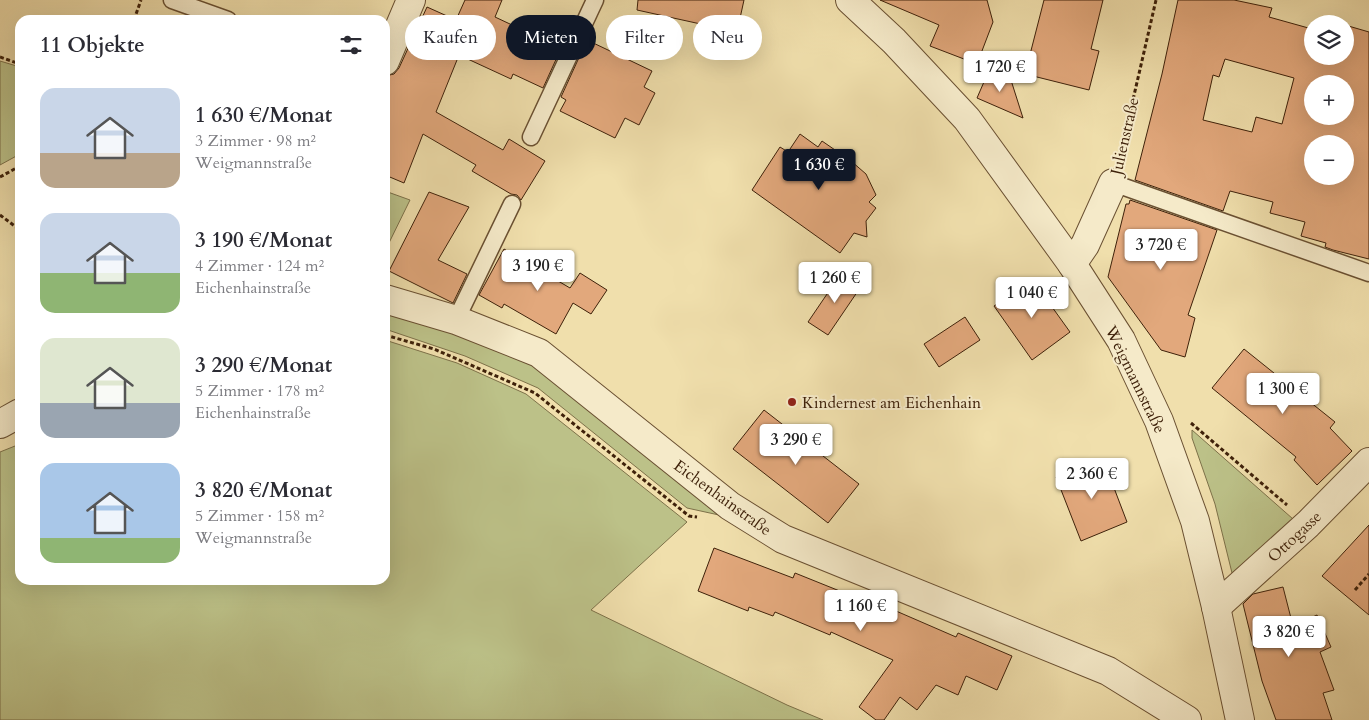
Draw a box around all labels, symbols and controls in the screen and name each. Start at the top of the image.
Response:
chip: Kaufen [405,15,496,60]
chip: Mieten [506,15,596,60]
chip: Filter [606,15,683,60]
chip: Neu [693,15,762,60]
map controls [1304,15,1354,185]
button: layers [1304,15,1354,65]
text: 11 Objekte [40,31,145,60]
icon: filters [337,31,365,59]
pin: 1 720 € [954,51,1046,93]
text: 1 720 € [975,56,1025,78]
button: + [1304,75,1354,125]
street label: Julienstraße [1105,95,1145,179]
text: 1 630 €/Monat [195,101,332,130]
icon: home [80,108,140,168]
text: 3 Zimmer · 98 m² [195,130,316,152]
button: − [1304,135,1354,185]
pin: 1 630 € [773,148,865,191]
text: Weigmannstraße [195,152,312,174]
text: 1 630 € [794,154,844,176]
text: 3 190 €/Monat [195,226,332,255]
pin: 3 720 € [1115,228,1207,271]
icon: home [80,233,140,293]
text: 3 720 € [1136,234,1186,256]
pin: 3 190 € [492,250,584,292]
text: 4 Zimmer · 124 m² [195,255,324,277]
text: 3 190 € [513,255,563,277]
pin: 1 260 € [789,262,881,304]
text: 1 260 € [810,267,860,289]
pin: 1 040 € [986,276,1078,319]
text: Eichenhainstraße [195,277,311,299]
text: 1 040 € [1007,282,1057,304]
street label: Weigmannstraße [1099,321,1171,437]
text: 3 290 €/Monat [195,351,332,380]
icon: home [80,358,140,418]
pin: 1 300 € [1237,372,1329,415]
text: 1 300 € [1258,378,1308,400]
text: 5 Zimmer · 178 m² [195,380,324,402]
place label: Kindernest am Eichenhain [802,392,981,414]
marker: Kindernest am Eichenhain [786,396,798,408]
text: Eichenhainstraße [195,402,311,424]
pin: 3 290 € [750,424,842,466]
text: 3 290 € [771,429,821,451]
street label: Eichenhainstraße [669,455,776,541]
pin: 2 360 € [1046,458,1138,500]
text: 2 360 € [1067,463,1117,485]
text: 3 820 €/Monat [195,476,332,505]
icon: home [80,483,140,543]
text: 5 Zimmer · 158 m² [195,505,324,527]
street label: Ottogasse [1263,506,1326,567]
text: Weigmannstraße [195,527,312,549]
pin: 1 160 € [815,590,907,632]
text: 1 160 € [836,595,886,617]
pin: 3 820 € [1243,616,1335,658]
text: 3 820 € [1264,621,1314,643]

